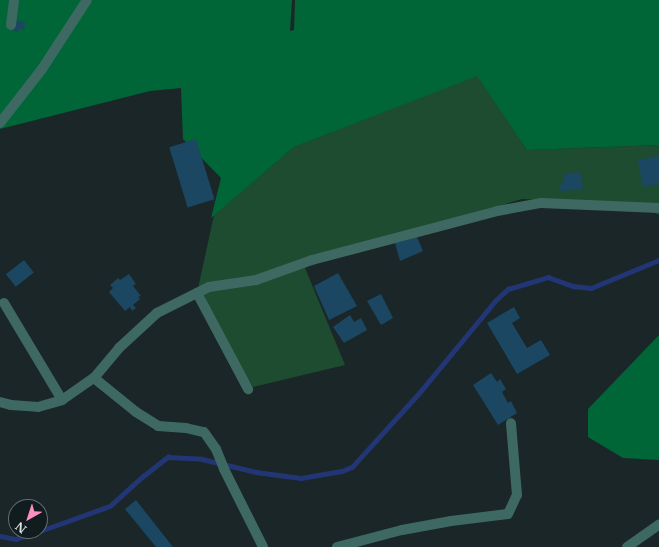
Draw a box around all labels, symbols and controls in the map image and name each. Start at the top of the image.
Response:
north arrow [8,499,48,539]
text: N [13,519,30,536]

